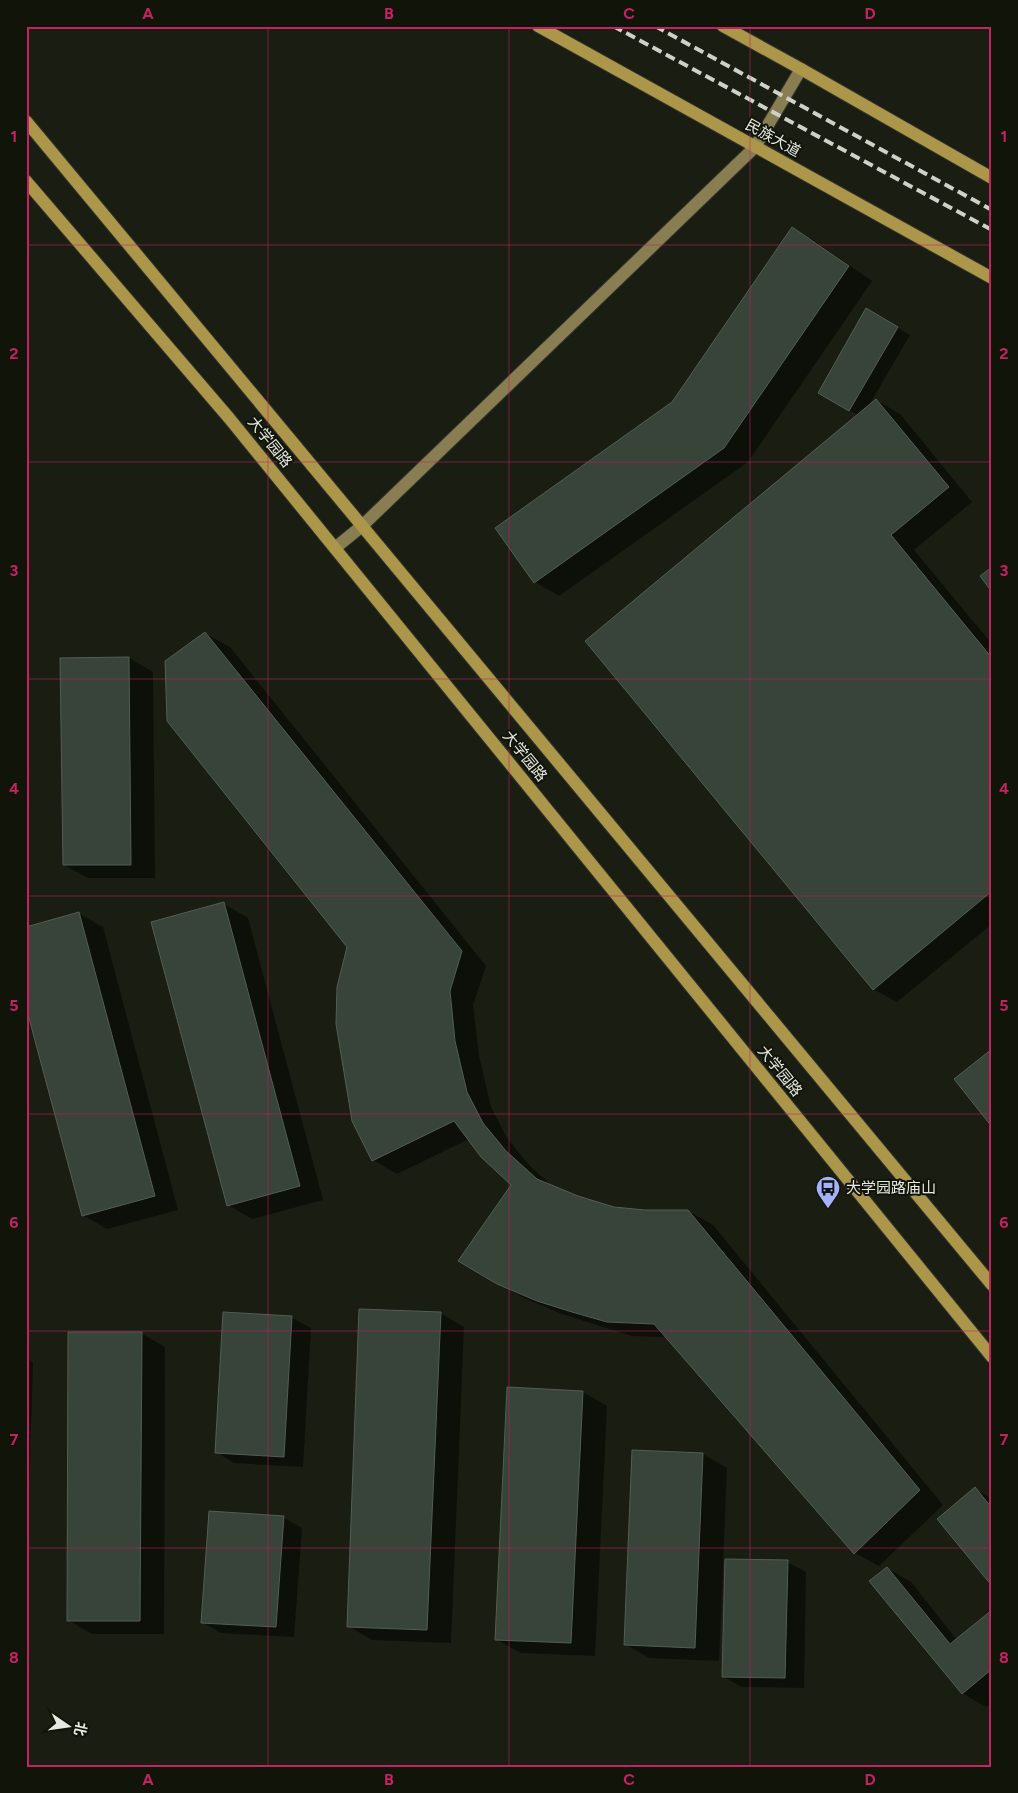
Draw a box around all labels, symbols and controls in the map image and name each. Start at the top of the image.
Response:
text: A [142,4,154,23]
text: B [384,4,394,23]
text: C [623,4,635,23]
text: D [864,4,876,23]
street label: 民族大道 [742,116,804,160]
text: 1 [11,127,17,146]
text: 1 [1001,127,1007,146]
text: 2 [9,344,19,363]
text: 2 [999,344,1009,363]
street label: 大学园路 [244,413,296,471]
text: 3 [10,561,19,580]
text: 3 [1000,561,1009,580]
street label: 大学园路 [499,727,551,785]
text: 4 [9,779,19,798]
text: 4 [999,779,1009,798]
text: 5 [9,996,19,1015]
text: 5 [999,996,1009,1015]
street label: 大学园路 [754,1042,806,1100]
bus stop icon: 大学园路庙山 [815,1175,841,1209]
place label: 大学园路庙山 [846,1179,936,1197]
text: 6 [9,1213,19,1232]
text: 6 [999,1213,1009,1232]
text: 7 [10,1430,19,1449]
text: 7 [1000,1430,1009,1449]
text: 8 [9,1648,19,1667]
text: 8 [999,1648,1009,1667]
north arrow [42,1700,92,1750]
text: 北 [70,1720,90,1738]
text: A [142,1770,154,1789]
text: B [384,1770,394,1789]
text: C [623,1770,635,1789]
text: D [864,1770,876,1789]

